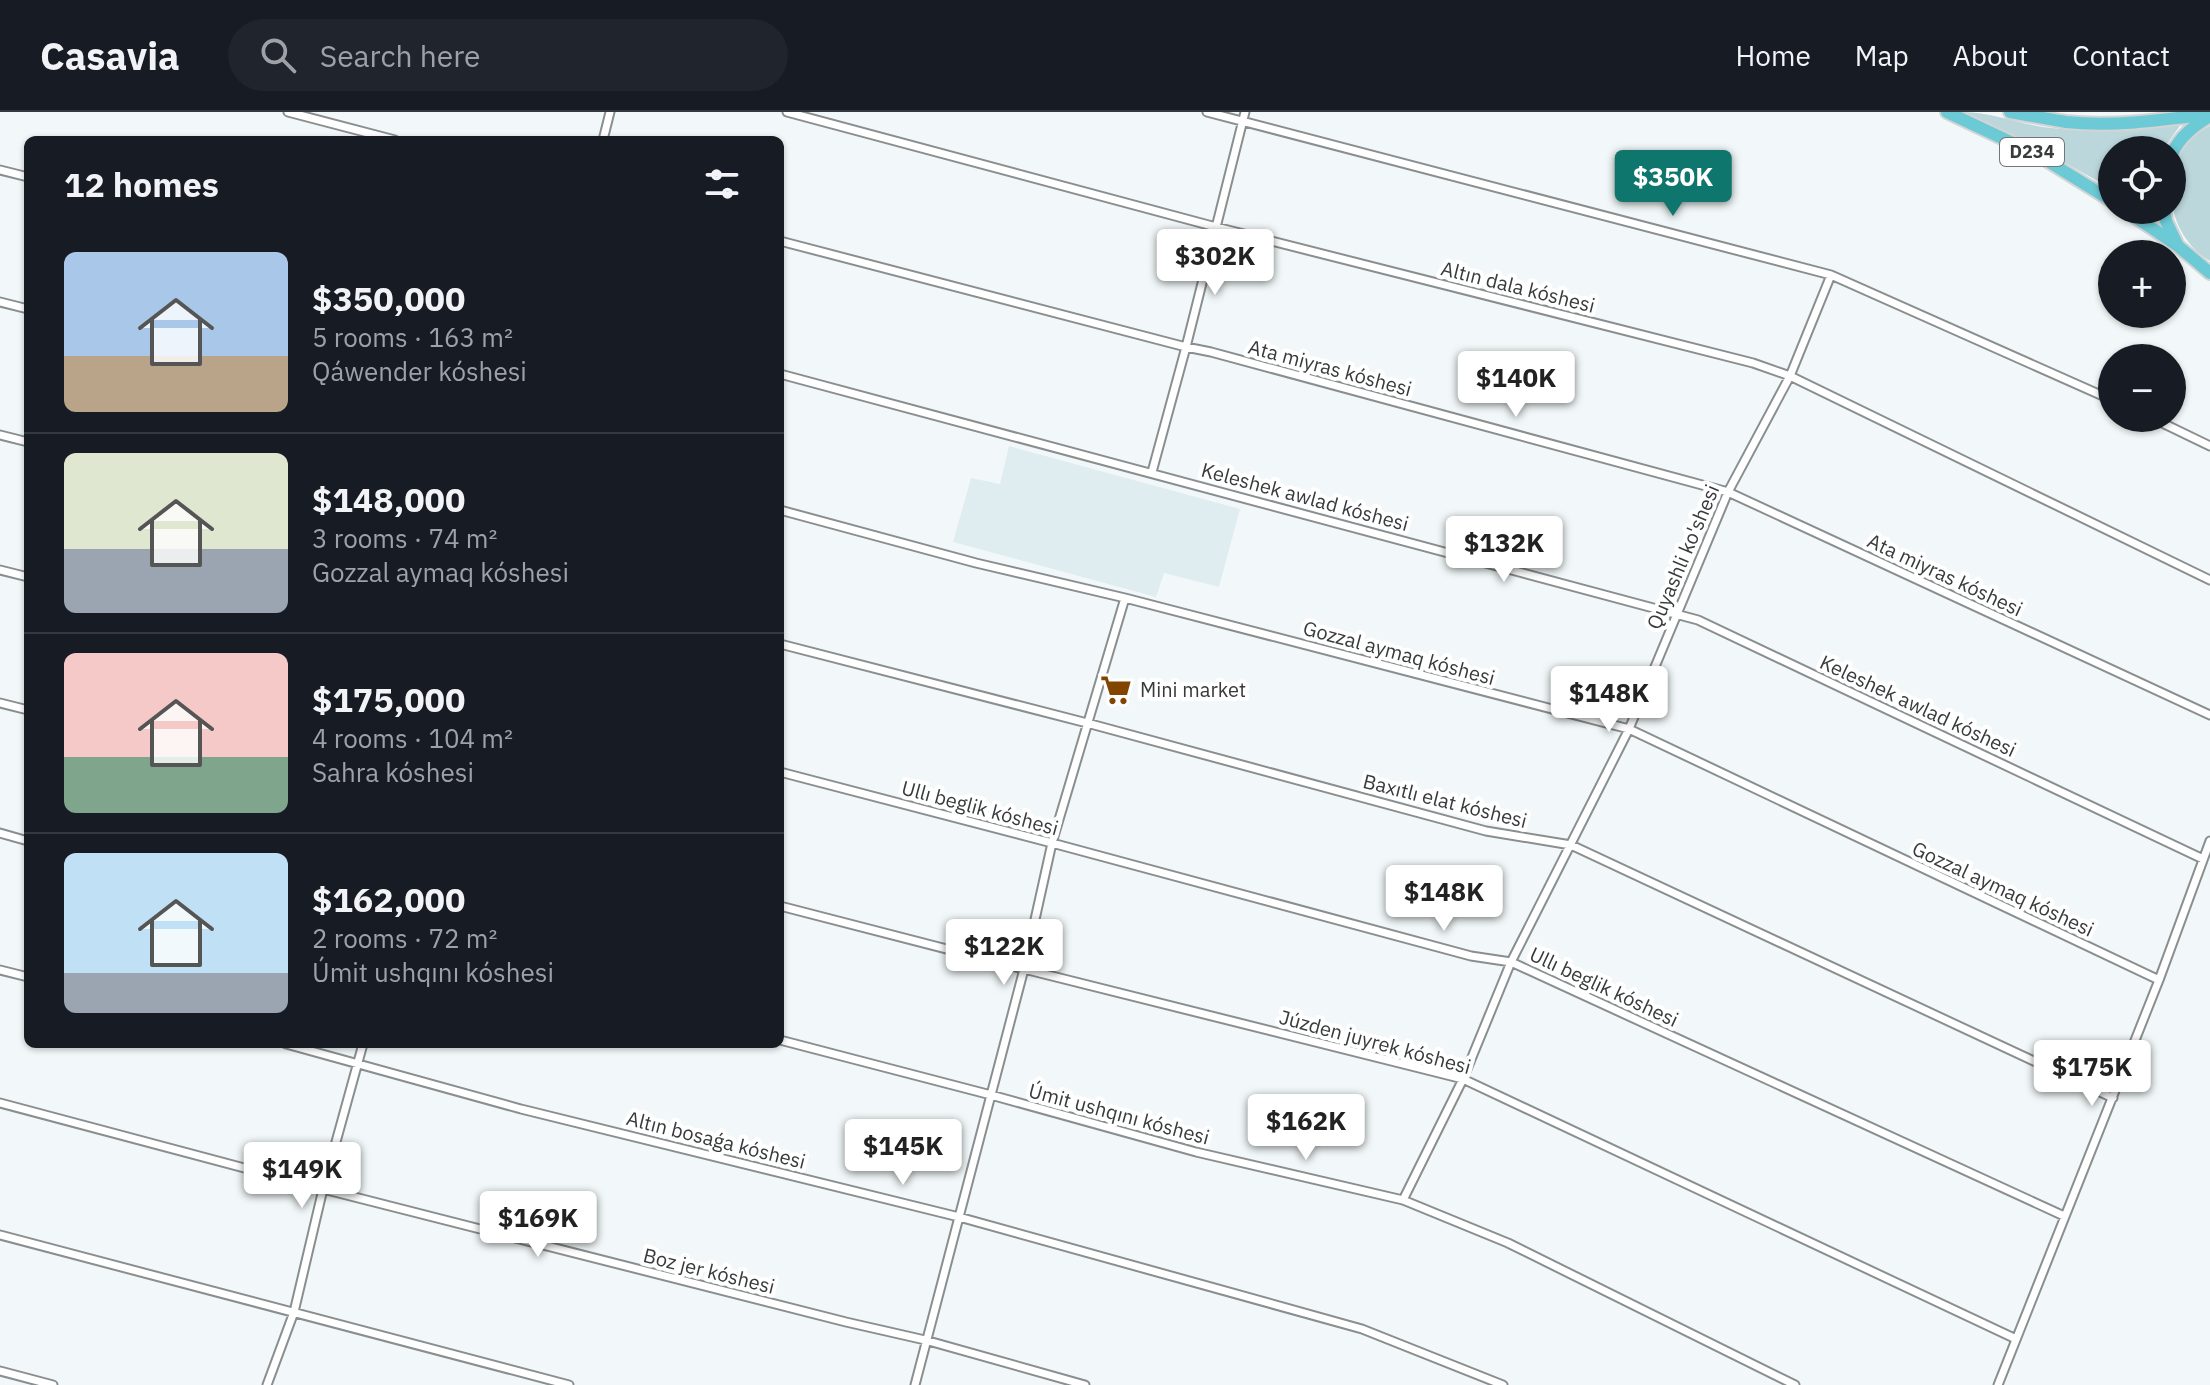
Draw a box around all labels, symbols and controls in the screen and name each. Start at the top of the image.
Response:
search box [228,19,788,91]
text: Casavia [40,31,180,80]
icon: search [256,33,300,77]
text: Search here [320,36,481,75]
text: Home [1735,37,1811,74]
text: Map [1855,37,1909,74]
text: About [1953,37,2028,74]
text: Contact [2072,37,2170,74]
map controls [2098,136,2186,432]
button: locate [2098,136,2186,224]
road number: D234 [2000,138,2064,166]
pin: $350K [1617,150,1729,218]
text: $350K [1633,159,1713,193]
text: 12 homes [64,162,219,206]
icon: filters [700,162,744,206]
pin: $302K [1159,229,1271,297]
text: $302K [1175,238,1255,272]
button: + [2098,240,2186,328]
street label: Altın dala kóshesi [1438,254,1598,319]
text: $350,000 [312,276,465,320]
icon: home [128,284,224,380]
text: 5 rooms · 163 m² [312,320,513,354]
street label: Ata miyras kóshesi [1245,333,1415,402]
button: − [2098,344,2186,432]
pin: $140K [1460,351,1572,419]
text: Qáwender kóshesi [312,354,527,388]
text: $140K [1476,360,1556,394]
street label: Keleshek awlad kóshesi [1198,456,1412,537]
text: $148,000 [312,477,465,521]
street label: Quyashli ko'shesi [1640,480,1725,633]
icon: home [128,485,224,581]
pin: $132K [1448,516,1560,584]
text: 3 rooms · 74 m² [312,521,497,555]
text: $132K [1464,525,1544,559]
street label: Ata miyras kóshesi [1863,527,2027,622]
text: Gozzal aymaq kóshesi [312,555,569,589]
street label: Gozzal aymaq kóshesi [1300,614,1498,691]
street label: Keleshek awlad kóshesi [1816,648,2021,763]
pin: $148K [1553,666,1665,734]
supermarket icon: Mini market [1099,673,1133,707]
text: $148K [1569,675,1649,709]
place label: Mini market [1140,676,1246,703]
text: $175,000 [312,677,465,721]
icon: home [128,685,224,781]
text: 4 rooms · 104 m² [312,721,513,755]
text: Sahra kóshesi [312,755,474,789]
street label: Baxıtlı elat kóshesi [1360,767,1530,834]
street label: Ullı beglik kóshesi [899,774,1061,841]
street label: Gozzal aymaq kóshesi [1908,835,2098,943]
pin: $148K [1388,865,1500,933]
text: $148K [1404,874,1484,908]
text: $162,000 [312,877,465,921]
icon: home [128,885,224,981]
pin: $122K [948,919,1060,987]
text: 2 rooms · 72 m² [312,921,497,955]
text: $122K [964,928,1044,962]
street label: Ullı beglik kóshesi [1525,940,1683,1033]
text: Úmit ushqını kóshesi [312,955,554,989]
street label: Júzden juyrek kóshesi [1276,1003,1474,1080]
pin: $175K [2036,1040,2148,1108]
text: $175K [2052,1049,2132,1083]
street label: Úmit ushqını kóshesi [1026,1076,1213,1151]
pin: $162K [1250,1094,1362,1162]
text: $162K [1266,1103,1346,1137]
street label: Altın bosaǵa kóshesi [624,1104,808,1175]
pin: $145K [847,1119,959,1187]
text: $145K [863,1128,943,1162]
pin: $149K [246,1142,358,1210]
text: $149K [262,1151,342,1185]
pin: $169K [482,1191,594,1259]
text: $169K [498,1200,578,1234]
street label: Boz jer kóshesi [641,1241,778,1300]

